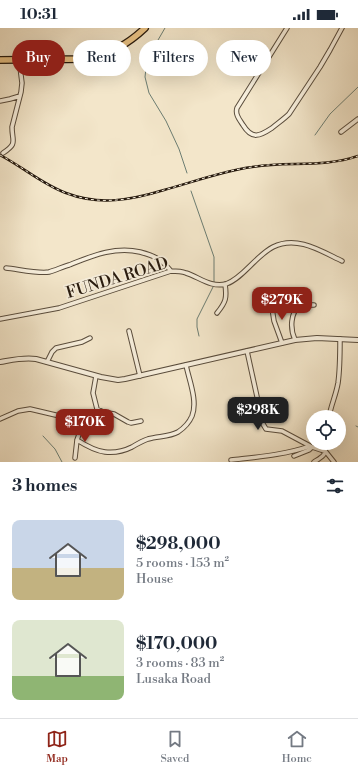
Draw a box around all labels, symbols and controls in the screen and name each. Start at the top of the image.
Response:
text: 10:31 [20,5,58,24]
chip: Buy [12,40,65,76]
chip: Rent [73,40,131,76]
chip: Filters [139,40,208,76]
chip: New [216,40,271,76]
street label: FUNDA ROAD [64,253,171,303]
pin: $279K [254,287,310,321]
text: $279K [261,292,303,308]
pin: $298K [230,397,286,431]
text: $298K [237,402,279,418]
pin: $170K [57,409,113,443]
map controls [306,410,346,450]
button: locate [306,410,346,450]
text: $170K [65,414,105,430]
text: 3 homes [12,475,77,497]
icon: filters [324,475,346,497]
text: $298,000 [136,533,221,555]
icon: home [44,536,92,584]
text: 5 rooms · 153 m² [136,555,229,571]
text: House [136,571,173,587]
text: $170,000 [136,633,217,655]
icon: home [44,636,92,684]
text: 3 rooms · 83 m² [136,655,224,671]
text: Lusaka Road [136,671,211,687]
tab: Map [46,728,68,766]
tab: Saved [160,728,189,766]
tab: Home [282,728,312,766]

